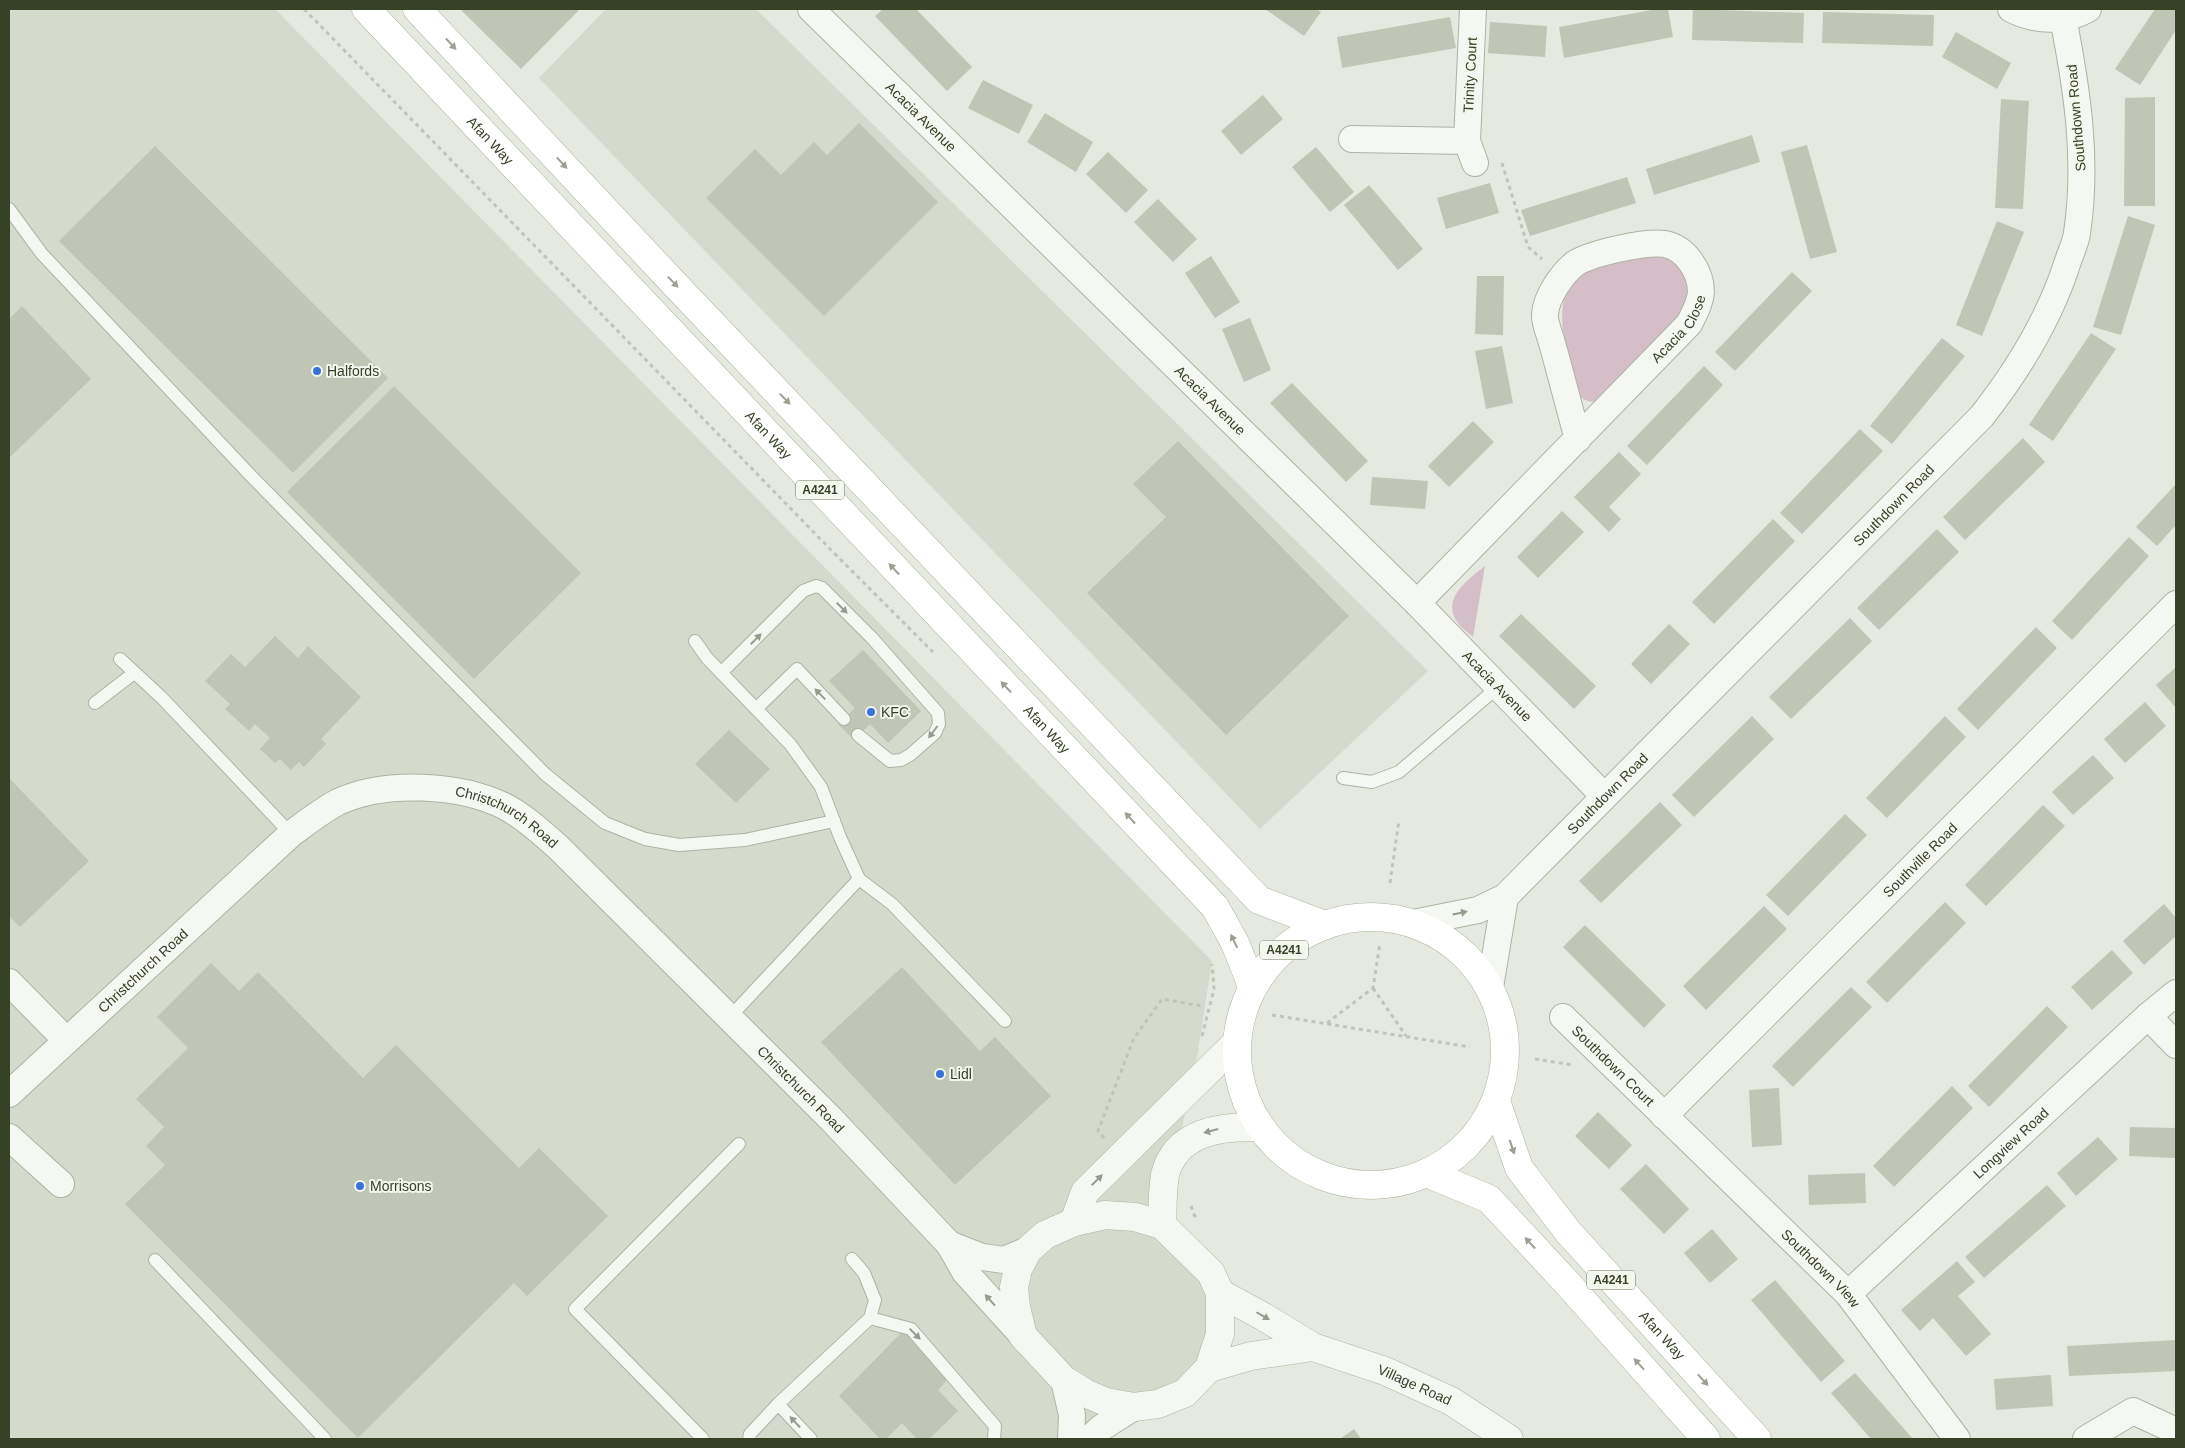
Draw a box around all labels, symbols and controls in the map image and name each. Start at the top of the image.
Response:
street label: Trinity Court [1460,37,1480,113]
one-way arrow [445,38,457,50]
street label: Southdown Road [2063,64,2089,172]
street label: Acacia Avenue [882,79,960,155]
street label: Afan Way [464,113,517,168]
one-way arrow [556,157,568,169]
one-way arrow [667,276,679,288]
street label: Acacia Close [1648,293,1709,366]
street label: Acacia Avenue [1172,362,1249,439]
place label: Halfords [327,363,379,379]
marker: Halfords [311,365,323,377]
one-way arrow [779,393,791,405]
street label: Afan Way [742,407,795,462]
street label: Southdown Road [1850,461,1937,549]
road number: A4241 [796,480,844,500]
one-way arrow [888,563,900,575]
one-way arrow [836,602,848,614]
one-way arrow [750,633,762,645]
street label: Acacia Avenue [1459,647,1535,725]
one-way arrow [1000,681,1012,693]
one-way arrow [815,688,827,700]
street label: Afan Way [1020,702,1073,756]
place label: KFC [881,704,909,720]
marker: KFC [865,706,877,718]
one-way arrow [928,725,938,739]
street label: Southdown Road [1564,750,1651,837]
street label: Christchurch Road [454,783,561,851]
one-way arrow [1124,812,1136,824]
street label: Southville Road [1880,820,1960,900]
one-way arrow [1453,909,1468,917]
street label: Christchurch Road [95,925,191,1016]
one-way arrow [1229,934,1238,949]
road number: A4241 [1260,940,1308,960]
street label: Southdown Court [1569,1022,1658,1109]
street label: Christchurch Road [754,1042,848,1136]
place label: Lidl [950,1066,972,1082]
marker: Lidl [934,1068,946,1080]
street label: Longview Road [1970,1104,2052,1182]
one-way arrow [1203,1127,1218,1135]
one-way arrow [1508,1140,1516,1155]
one-way arrow [1091,1175,1103,1187]
place label: Morrisons [370,1178,431,1194]
marker: Morrisons [354,1180,366,1192]
street label: Southdown View [1778,1226,1864,1311]
one-way arrow [1524,1238,1536,1250]
road number: A4241 [1587,1270,1635,1290]
one-way arrow [984,1295,996,1307]
street label: Afan Way [1636,1307,1688,1363]
one-way arrow [1256,1312,1269,1321]
one-way arrow [909,1328,921,1340]
one-way arrow [1633,1358,1645,1370]
street label: Village Road [1376,1361,1454,1408]
one-way arrow [1697,1373,1709,1385]
one-way arrow [789,1416,801,1428]

